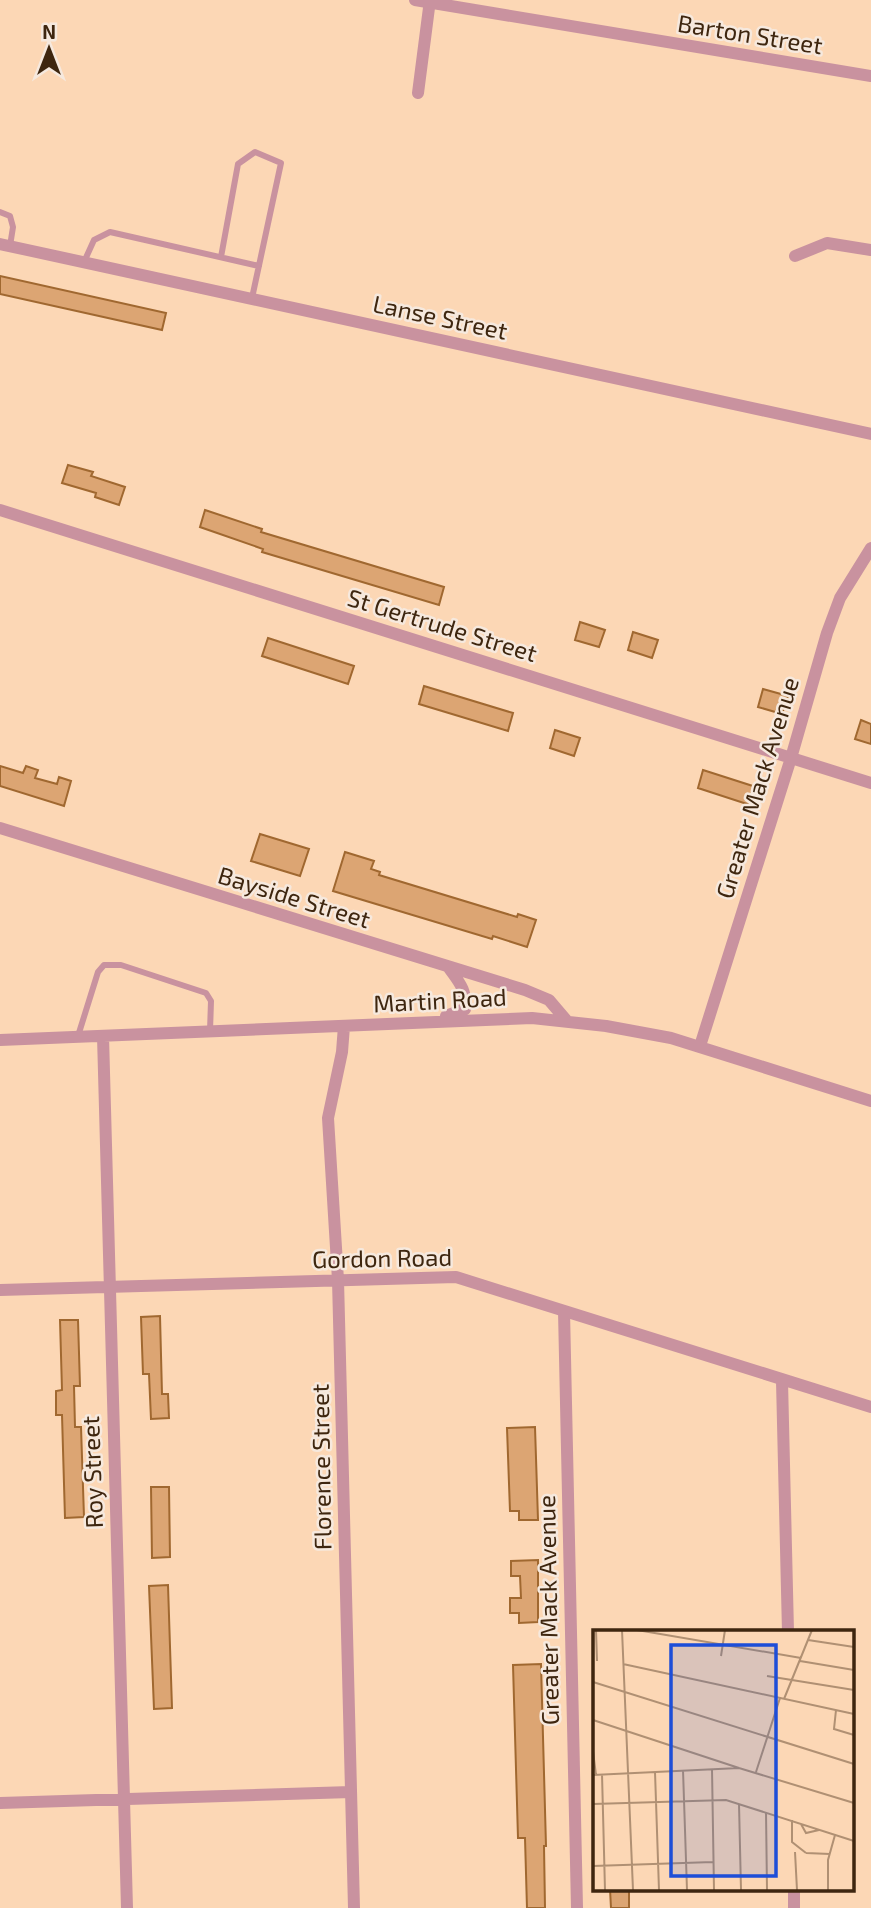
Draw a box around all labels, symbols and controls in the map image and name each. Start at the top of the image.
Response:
street label: Barton Street [676,8,825,59]
north arrow [14,14,84,84]
text: N [42,20,56,43]
street label: Lanse Street [370,288,510,345]
street label: St Gertrude Street [344,582,541,667]
street label: Greater Mack Avenue [709,673,804,902]
street label: Bayside Street [215,860,374,933]
street label: Martin Road [372,982,507,1017]
street label: Gordon Road [312,1242,452,1273]
street label: Florence Street [305,1384,336,1550]
street label: Roy Street [75,1415,108,1529]
street label: Greater Mack Avenue [531,1495,564,1725]
inset map [593,1630,854,1890]

